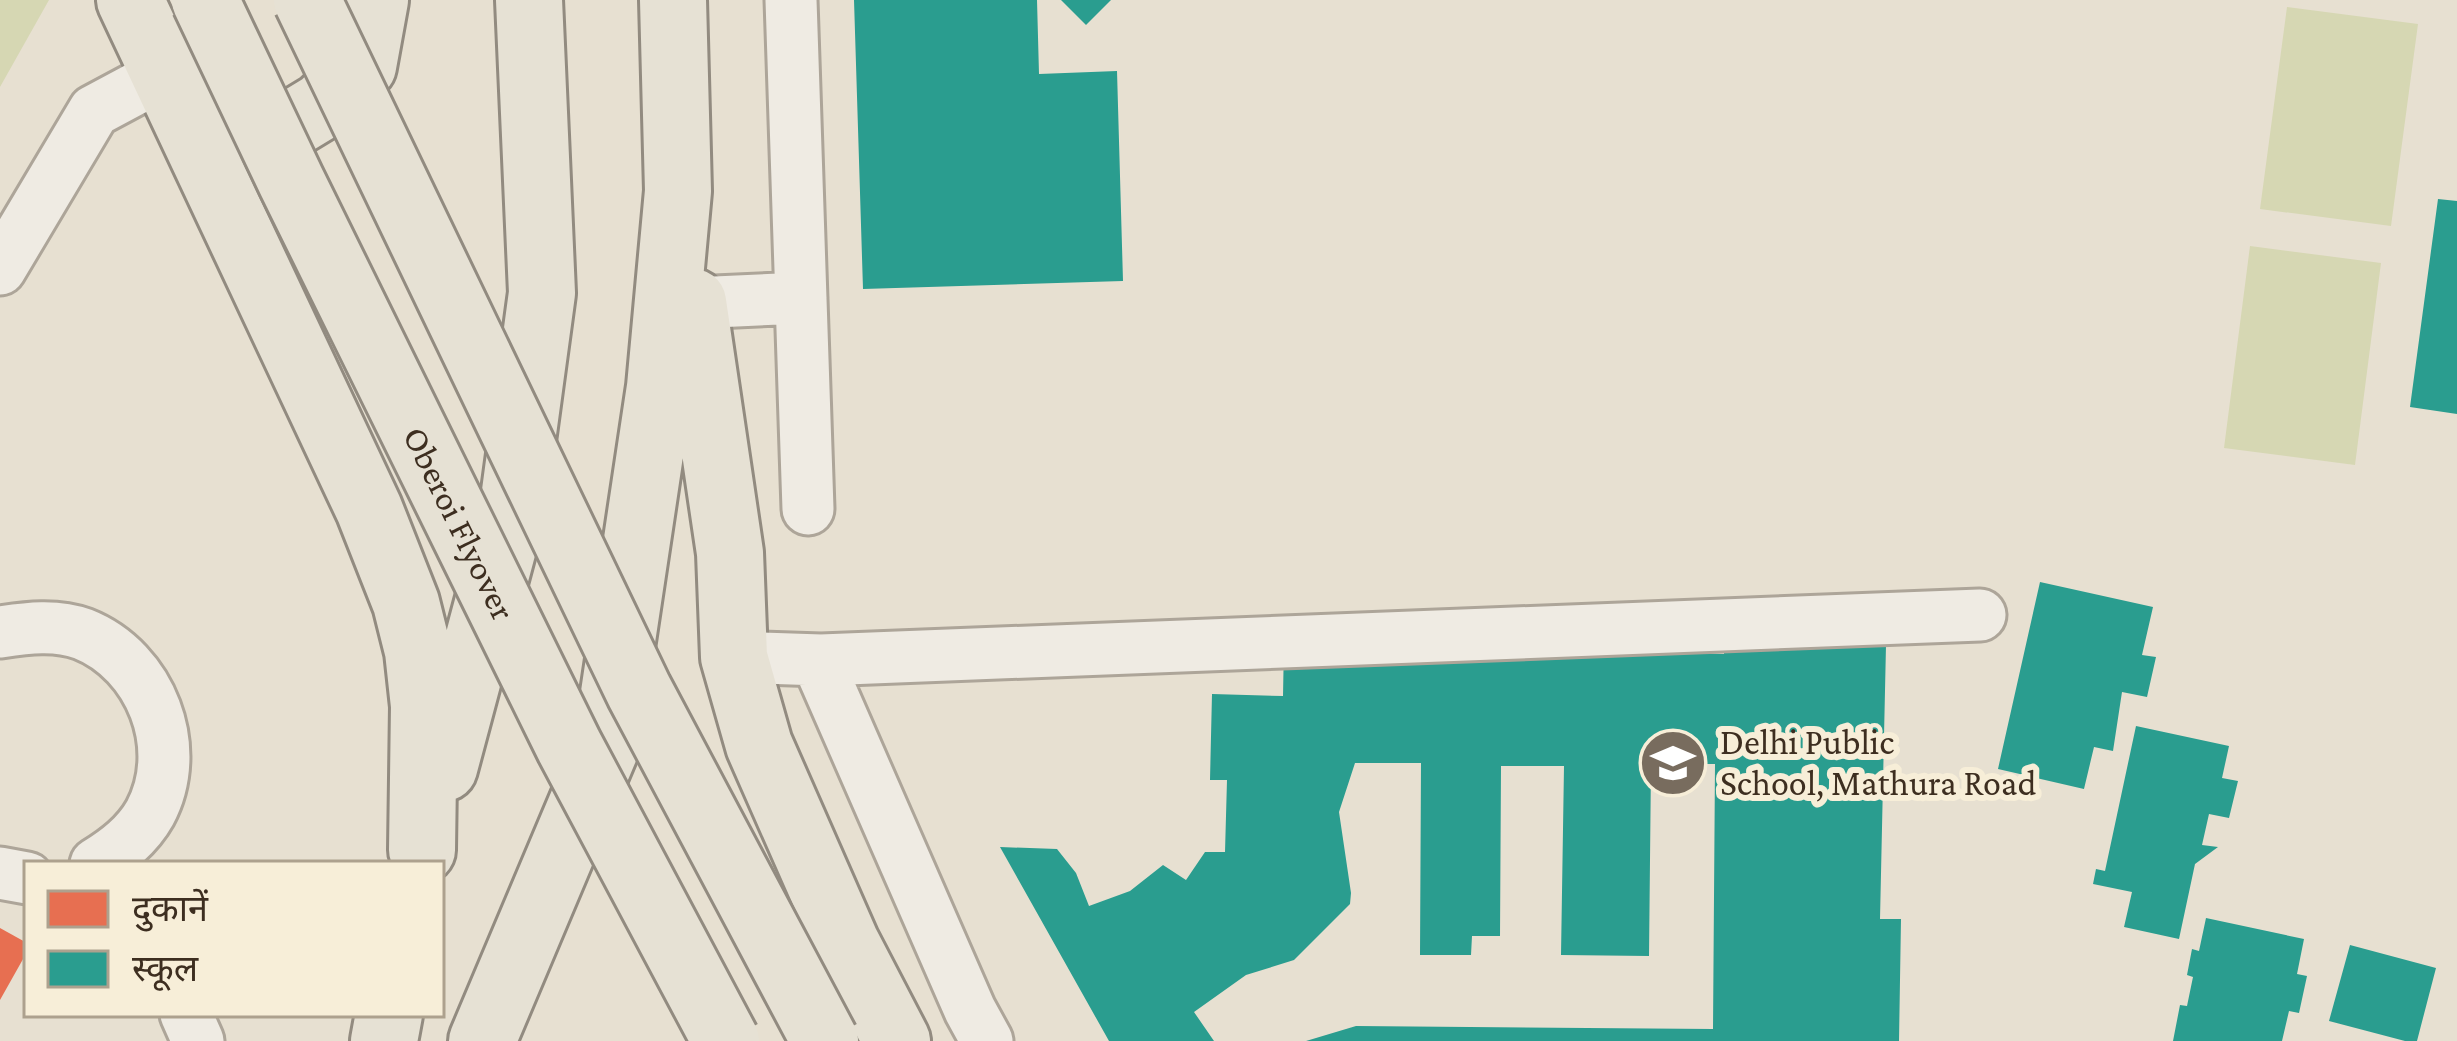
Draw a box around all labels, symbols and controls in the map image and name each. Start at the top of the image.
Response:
street label: Oberoi Flyover [395,420,524,627]
place label: Delhi Public School, Mathura Road [1720,722,2037,803]
school or university icon: Delhi Public School, Mathura Road [1638,728,1708,798]
legend [24,861,444,1017]
text: दुकानें [132,888,209,932]
text: स्कूल [132,949,199,991]

